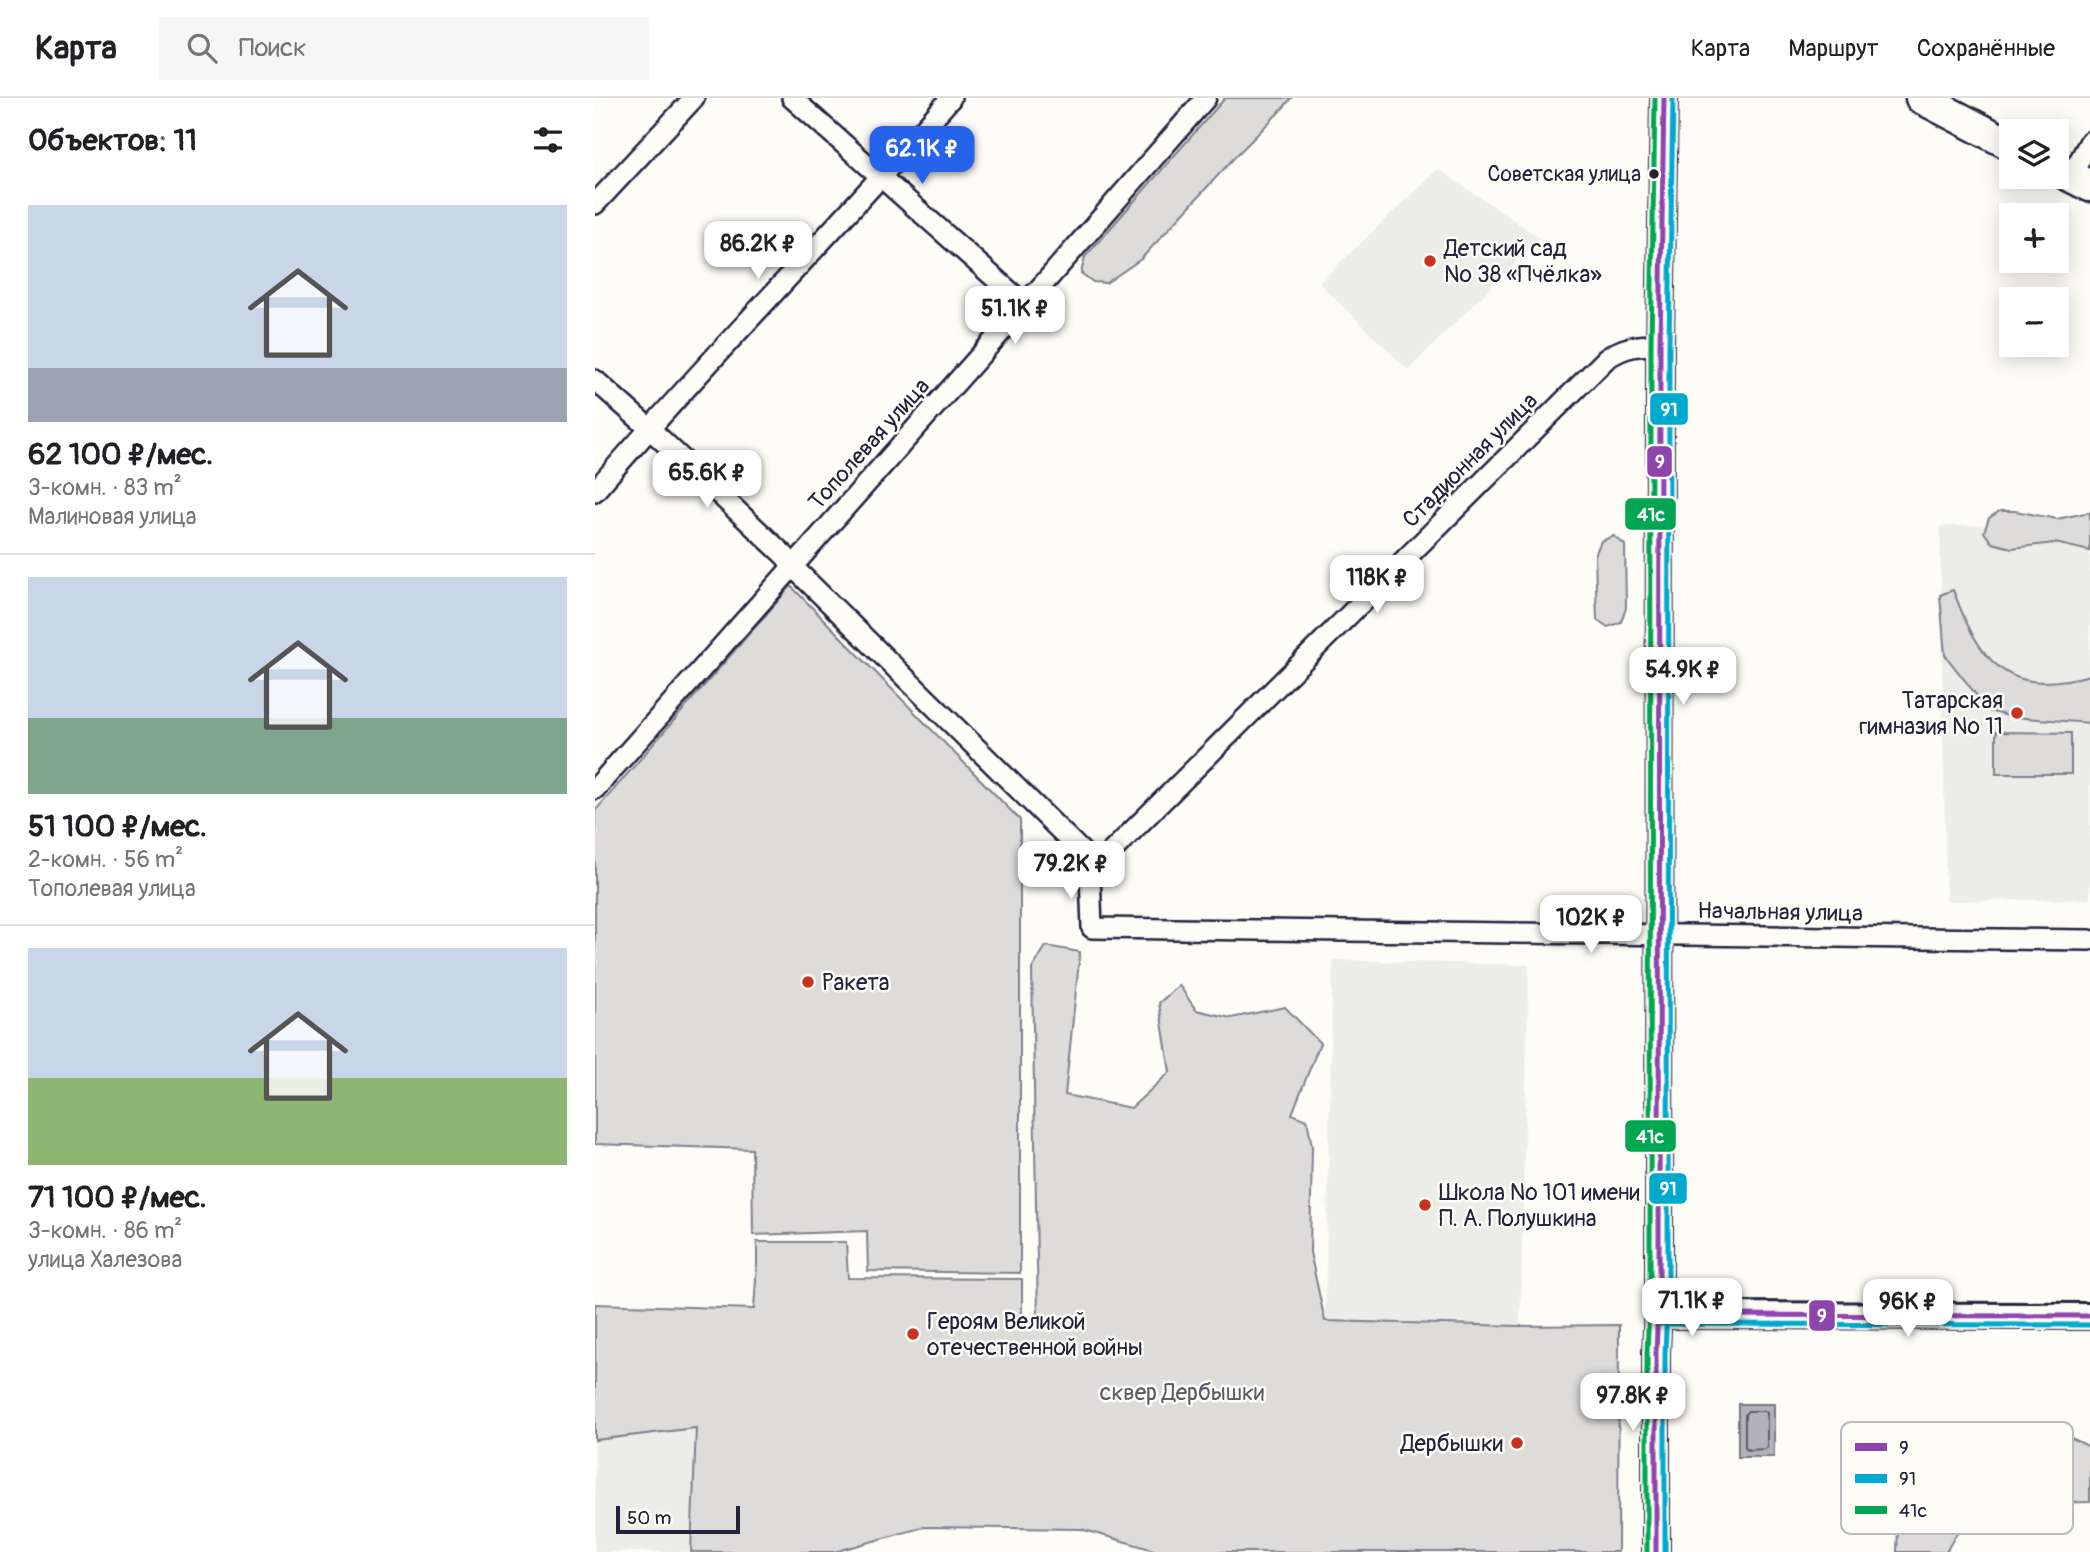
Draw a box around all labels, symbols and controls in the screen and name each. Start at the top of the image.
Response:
search box [159,17,649,80]
text: Карта [35,28,117,69]
icon: search [183,29,221,67]
text: Поиск [239,32,307,64]
text: Карта [1691,34,1750,63]
text: Маршрут [1788,34,1879,63]
text: Сохранённые [1917,34,2055,63]
map controls [1999,119,2069,357]
button: layers [1999,119,2069,189]
icon: filters [529,121,567,159]
text: Объектов: 11 [28,122,197,159]
pin: 62.1K ₽ [857,126,987,186]
text: 62.1K ₽ [886,134,958,163]
place label: Советская улица [1488,161,1641,188]
marker: Советская улица [1647,167,1661,181]
button: + [1999,203,2069,273]
pin: 86.2K ₽ [693,222,823,281]
text: 86.2K ₽ [720,229,796,258]
place label: Детский сад № 38 «Пчёлка» [1443,234,1602,289]
icon: home [235,250,361,376]
marker: Детский сад № 38 «Пчёлка» [1422,253,1438,269]
pin: 51.1K ₽ [950,286,1080,346]
button: − [1999,287,2069,357]
text: 51.1K ₽ [981,294,1049,323]
street label: Тополевая улица [802,372,936,516]
street label: Стадионная улица [1396,386,1544,534]
line badge: 91 [1649,392,1689,426]
text: 91 [1660,398,1678,422]
text: 62 100 ₽/мес. [28,436,213,473]
line badge: 9 [1646,445,1673,478]
pin: 65.6K ₽ [642,450,772,510]
text: 9 [1655,450,1665,474]
text: 65.6K ₽ [669,458,745,487]
text: 3-комн. · 83 m² [28,473,182,502]
line badge: 41с [1624,497,1677,531]
text: Малиновая улица [28,502,197,531]
text: 41с [1637,503,1665,527]
pin: 118K ₽ [1320,556,1434,615]
text: 118K ₽ [1346,563,1408,592]
icon: home [235,622,361,748]
pin: 54.9K ₽ [1618,648,1748,707]
text: 54.9K ₽ [1645,655,1721,684]
place label: Татарская гимназия № 11 [1860,686,2003,741]
marker: Татарская гимназия № 11 [2009,705,2025,721]
text: 51 100 ₽/мес. [28,808,207,845]
pin: 79.2K ₽ [1006,842,1136,901]
text: 2-комн. · 56 m² [28,845,183,874]
text: 79.2K ₽ [1034,849,1108,878]
text: Тополевая улица [28,874,196,903]
pin: 102K ₽ [1534,896,1648,955]
street label: Начальная улица [1697,896,1863,928]
text: 102K ₽ [1556,903,1626,932]
place label: Ракета [822,968,890,997]
marker: Ракета [800,974,816,990]
icon: home [235,993,361,1119]
line badge: 41с [1624,1119,1677,1153]
text: 41с [1636,1125,1664,1149]
line badge: 91 [1648,1172,1688,1205]
text: 91 [1659,1177,1677,1201]
place label: Школа № 101 имени П. А. Полушкина [1439,1178,1640,1233]
text: 71 100 ₽/мес. [28,1179,206,1216]
marker: Школа № 101 имени П. А. Полушкина [1417,1197,1433,1213]
text: 3-комн. · 86 m² [28,1216,182,1245]
text: улица Халезова [28,1245,182,1274]
pin: 71.1K ₽ [1627,1278,1757,1338]
pin: 96K ₽ [1859,1280,1957,1339]
text: 71.1K ₽ [1658,1286,1726,1315]
text: 96K ₽ [1879,1287,1937,1316]
line badge: 9 [1808,1299,1836,1332]
text: 9 [1817,1304,1827,1328]
place label: Героям Великой отечественной войны [927,1307,1143,1362]
marker: Героям Великой отечественной войны [905,1326,921,1342]
pin: 97.8K ₽ [1568,1374,1698,1433]
park label: сквер Дербышки [1100,1378,1264,1407]
text: 97.8K ₽ [1596,1381,1670,1410]
legend [1841,1422,2073,1534]
place label: Дербышки [1400,1429,1503,1458]
marker: Дербышки [1509,1435,1525,1451]
text: 9 [1899,1436,1909,1460]
text: 91 [1899,1467,1916,1491]
text: 41с [1899,1499,1927,1523]
scale bar [616,1503,740,1535]
text: 50 m [627,1506,671,1530]

